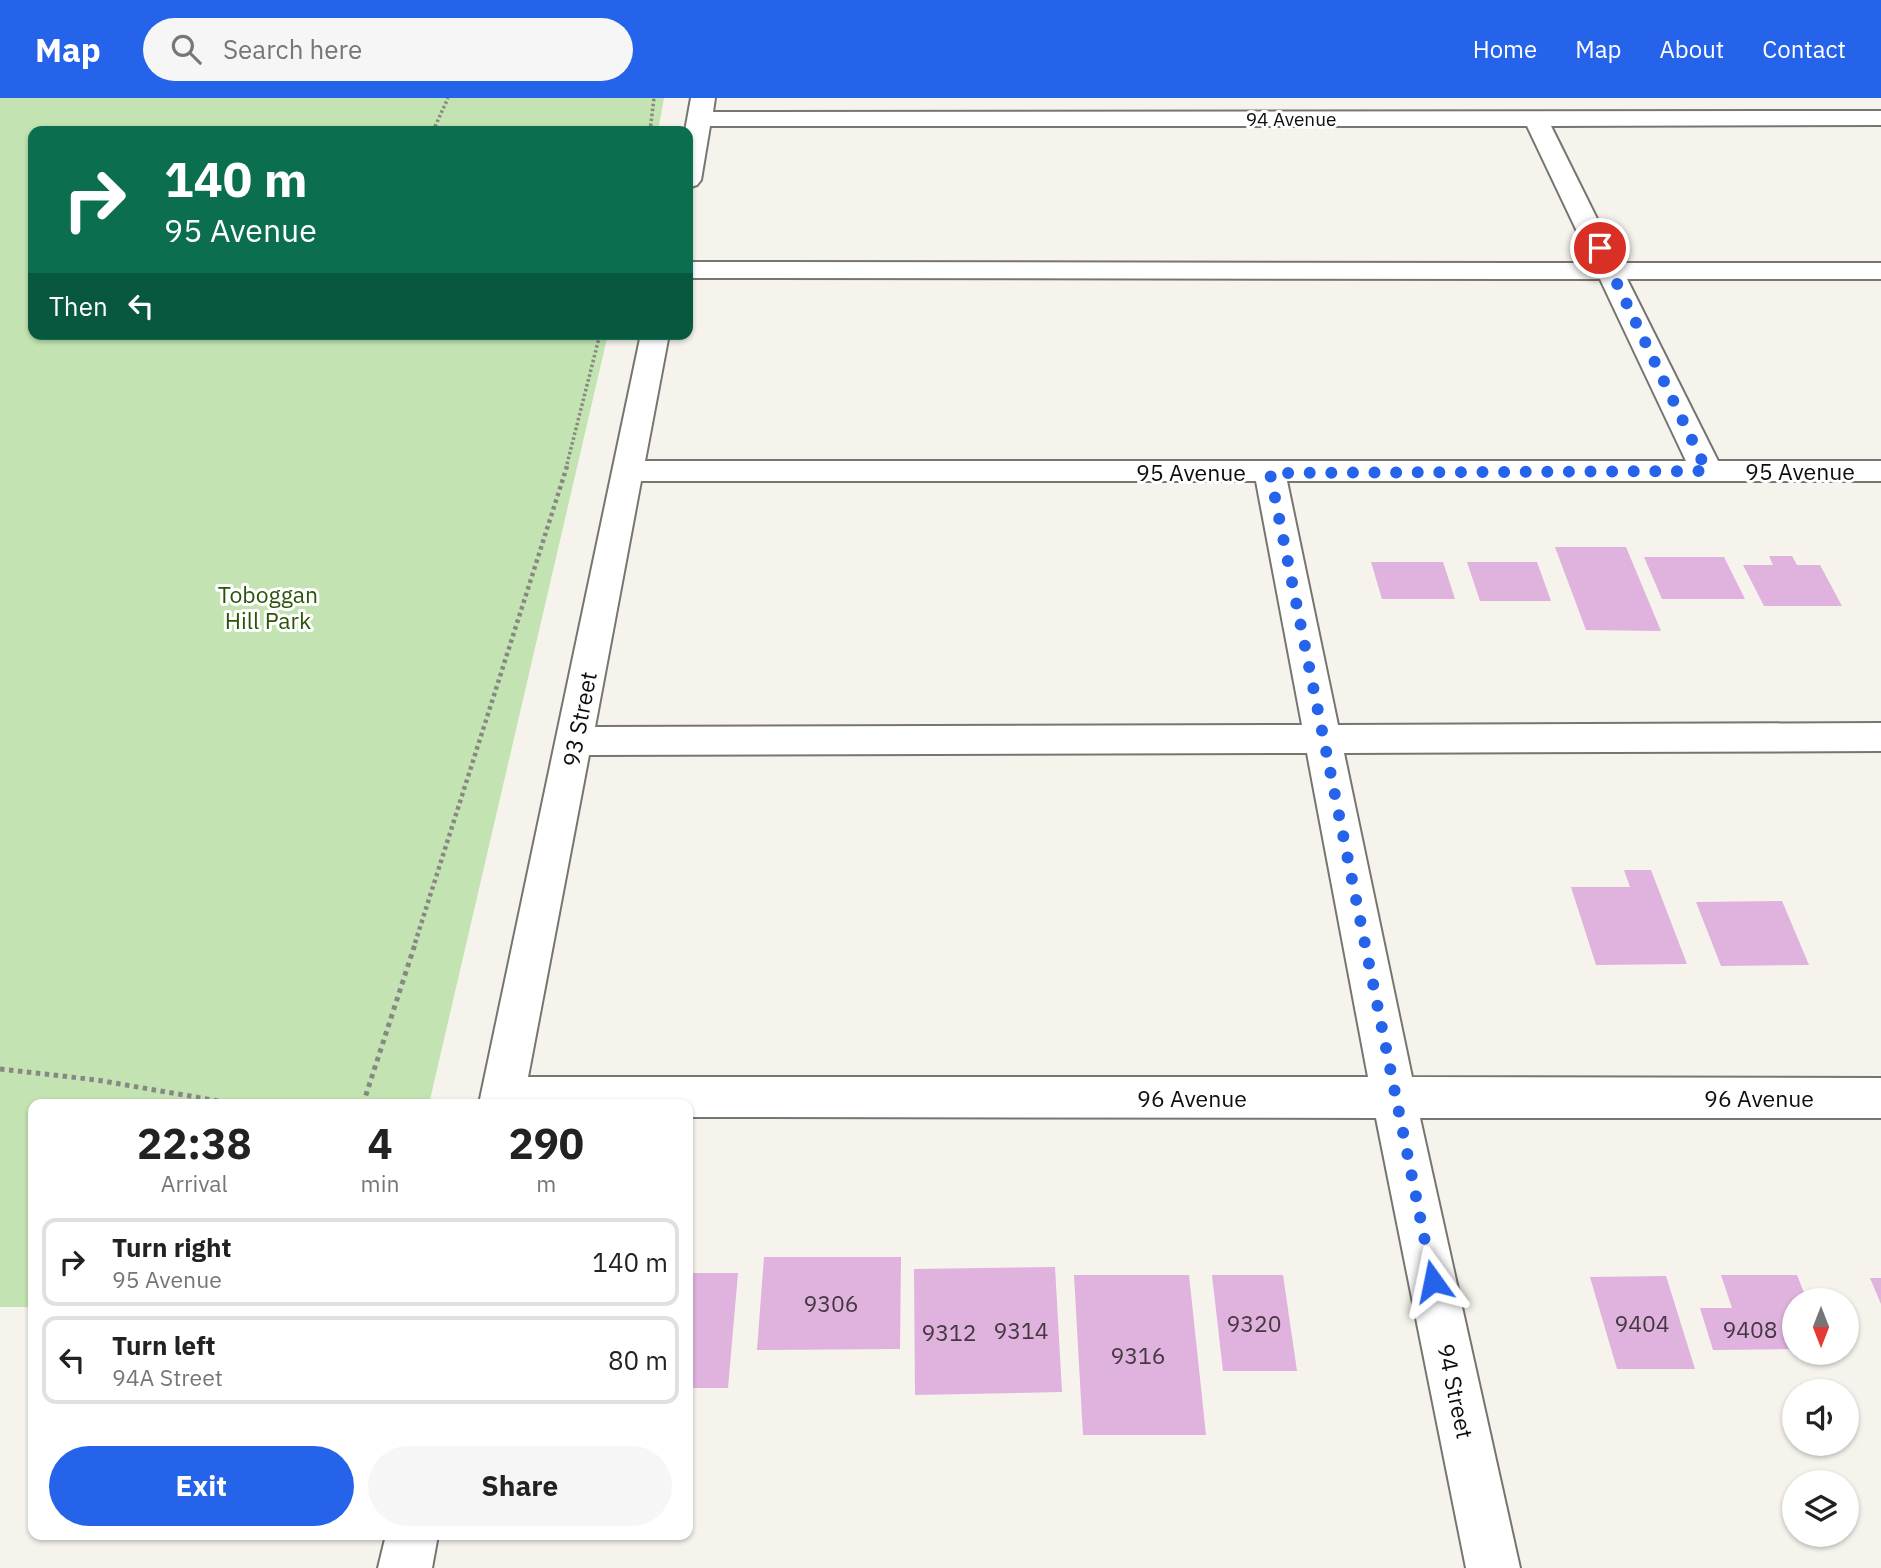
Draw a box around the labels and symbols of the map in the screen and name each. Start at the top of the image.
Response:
street label: 94 Avenue [1246,107,1336,131]
pin [1570,218,1630,278]
street label: 95 Avenue [1745,456,1855,486]
street label: 95 Avenue [1136,457,1246,487]
park label: Toboggan Hill Park [218,579,318,635]
street label: 93 Street [555,669,603,769]
street label: 96 Avenue [1137,1083,1247,1113]
street label: 96 Avenue [1704,1083,1814,1113]
position arrow [1396,1244,1470,1318]
house number: 9306 [803,1288,859,1318]
north arrow [1782,1288,1858,1365]
house number: 9320 [1226,1308,1282,1338]
house number: 9404 [1614,1308,1670,1338]
house number: 9408 [1722,1314,1778,1344]
house number: 9314 [993,1315,1049,1345]
house number: 9312 [921,1317,977,1347]
house number: 9316 [1110,1340,1166,1370]
street label: 94 Street [1431,1341,1481,1441]

